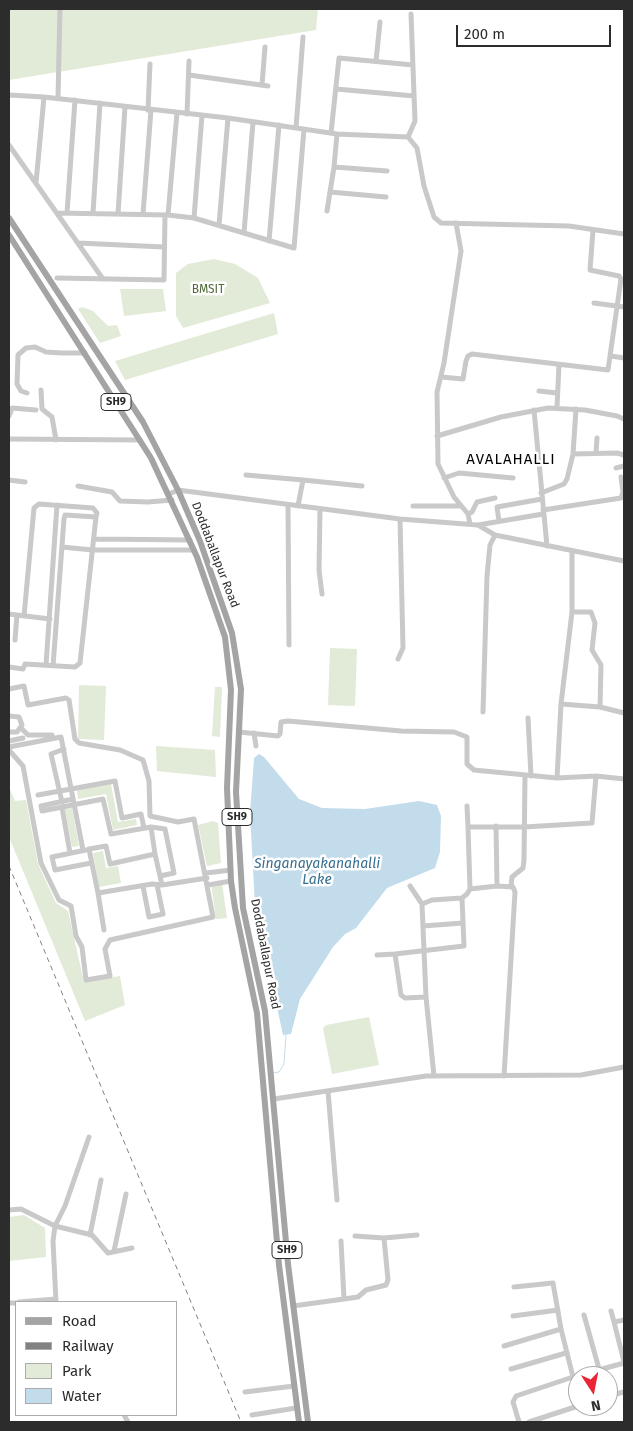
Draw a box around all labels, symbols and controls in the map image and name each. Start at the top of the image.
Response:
scale bar [458,15,613,47]
text: 200 m [464,25,505,43]
park label: BMSIT [192,283,224,297]
road number: SH9 [101,394,131,411]
district label: AVALAHALLI [465,451,557,469]
street label: Doddaballapur Road [188,500,242,610]
road number: SH9 [222,809,252,826]
water label: Singanayakanahalli Lake [254,856,380,889]
street label: Doddaballapur Road [247,898,283,1010]
road number: SH9 [272,1242,302,1258]
legend [15,1301,178,1416]
text: Road [62,1312,97,1330]
text: Railway [62,1337,114,1355]
text: Park [62,1362,92,1380]
north arrow [568,1366,618,1416]
text: Water [62,1387,101,1405]
text: N [590,1396,602,1414]

